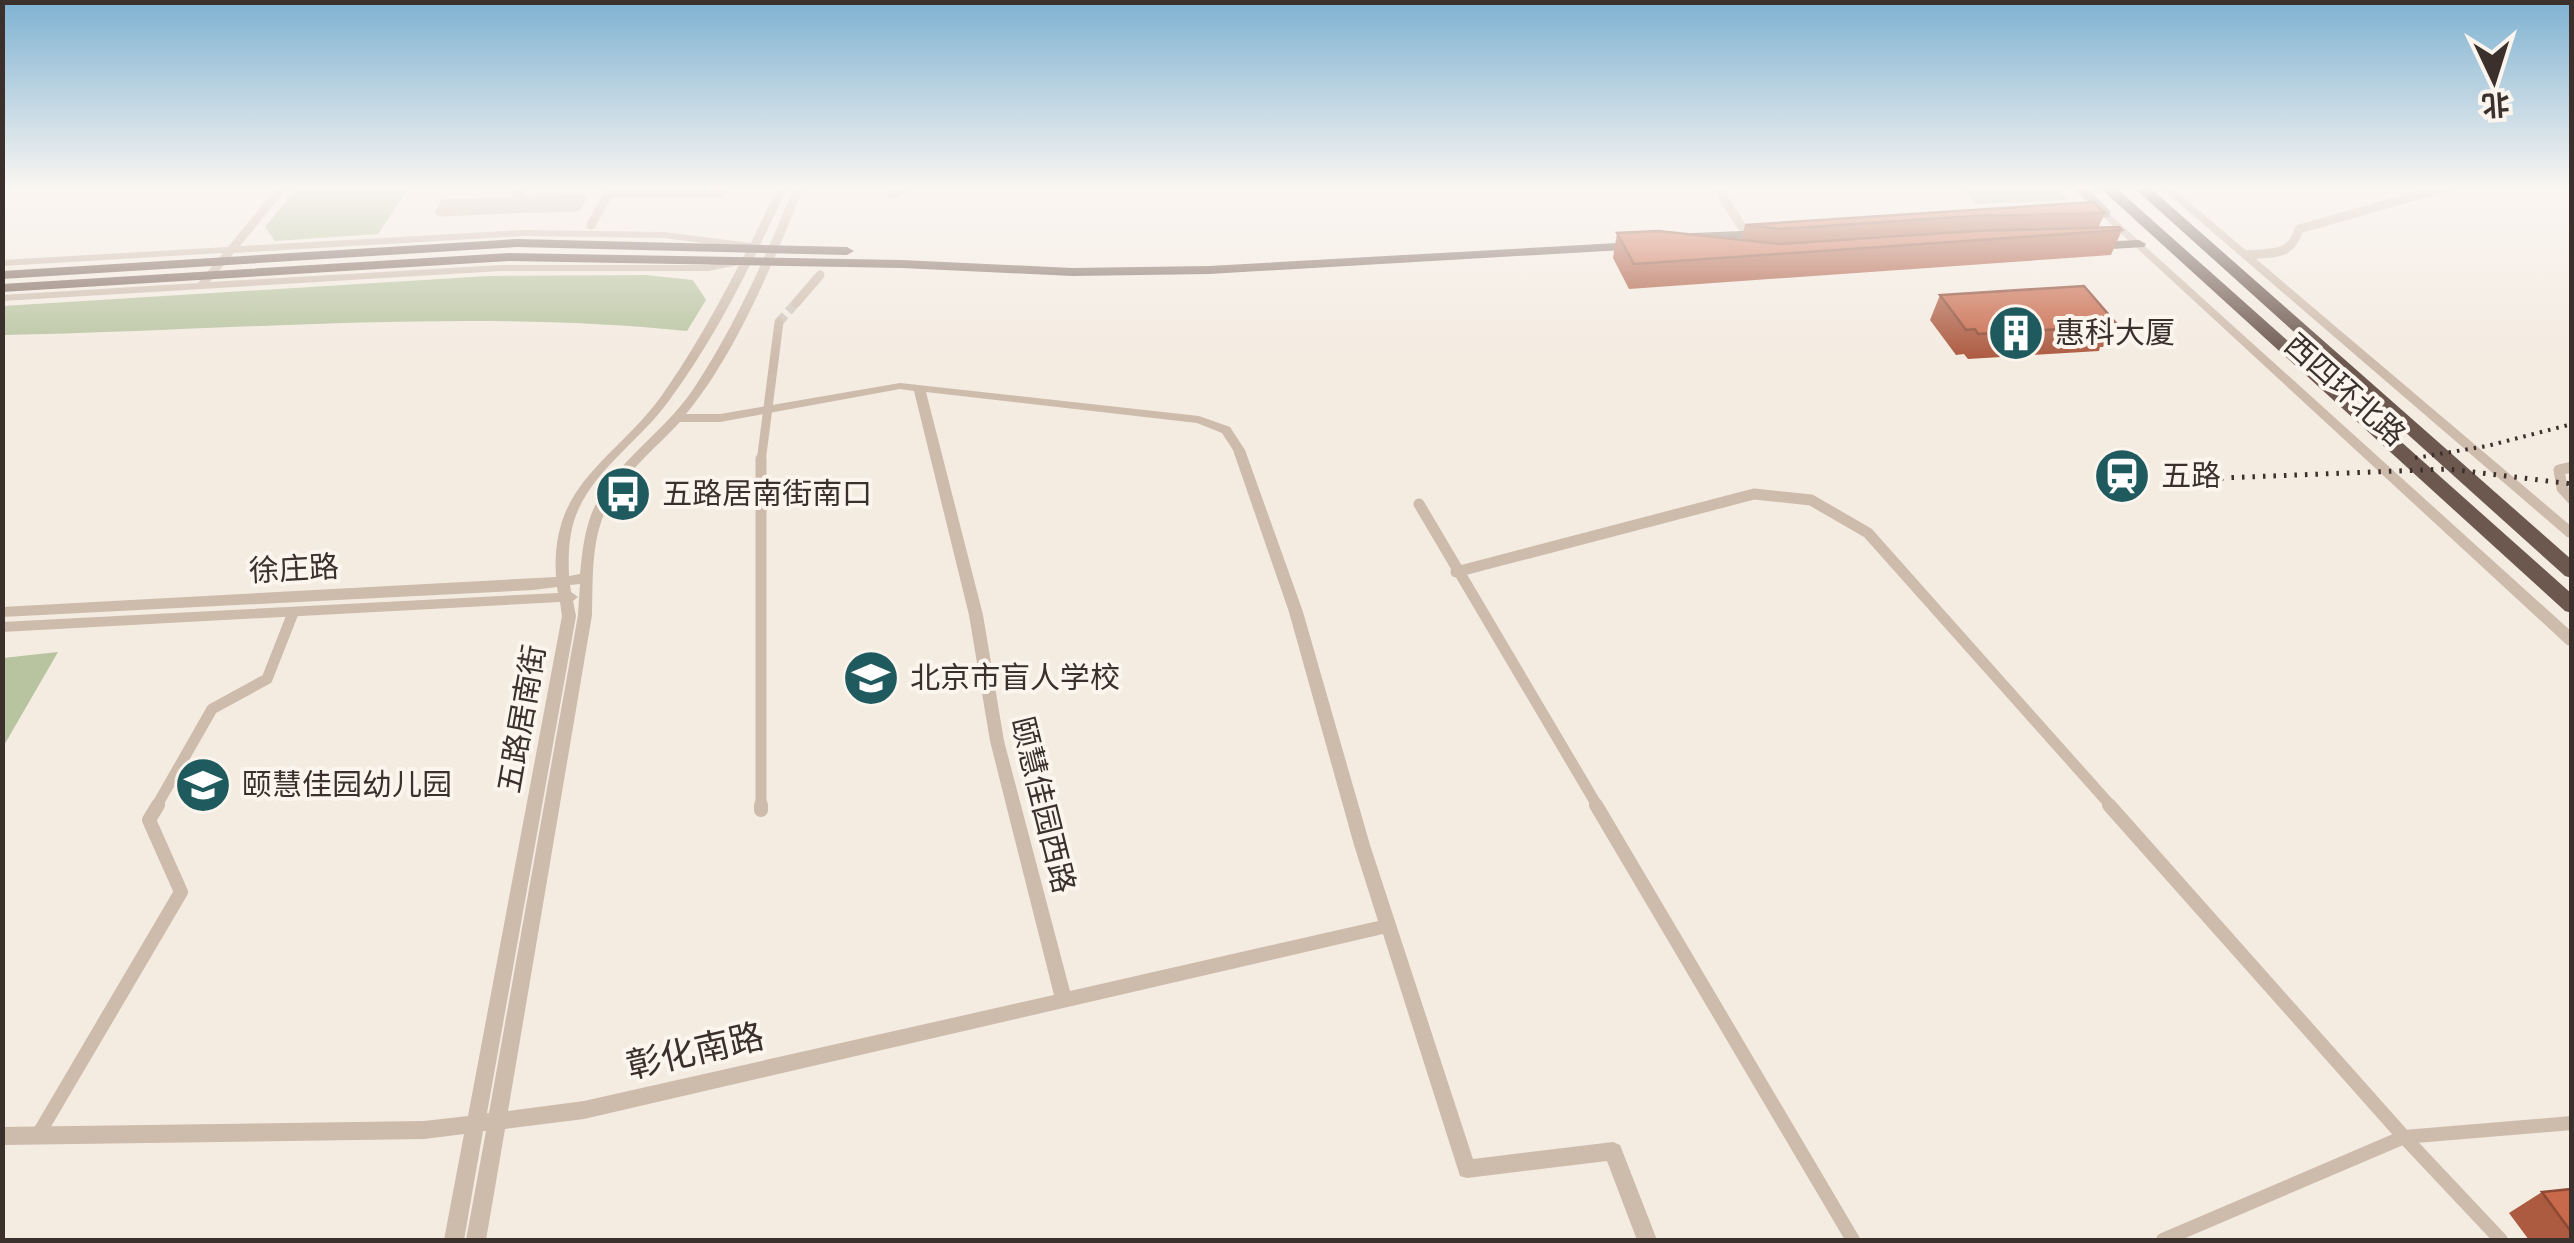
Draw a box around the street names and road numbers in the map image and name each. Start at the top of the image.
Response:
street label: 西四环北路 [2277,323,2415,454]
street label: 徐庄路 [248,545,340,590]
street label: 五路居南街 [487,641,554,796]
street label: 颐慧佳园西路 [1003,712,1086,897]
street label: 彰化南路 [621,1011,768,1088]

